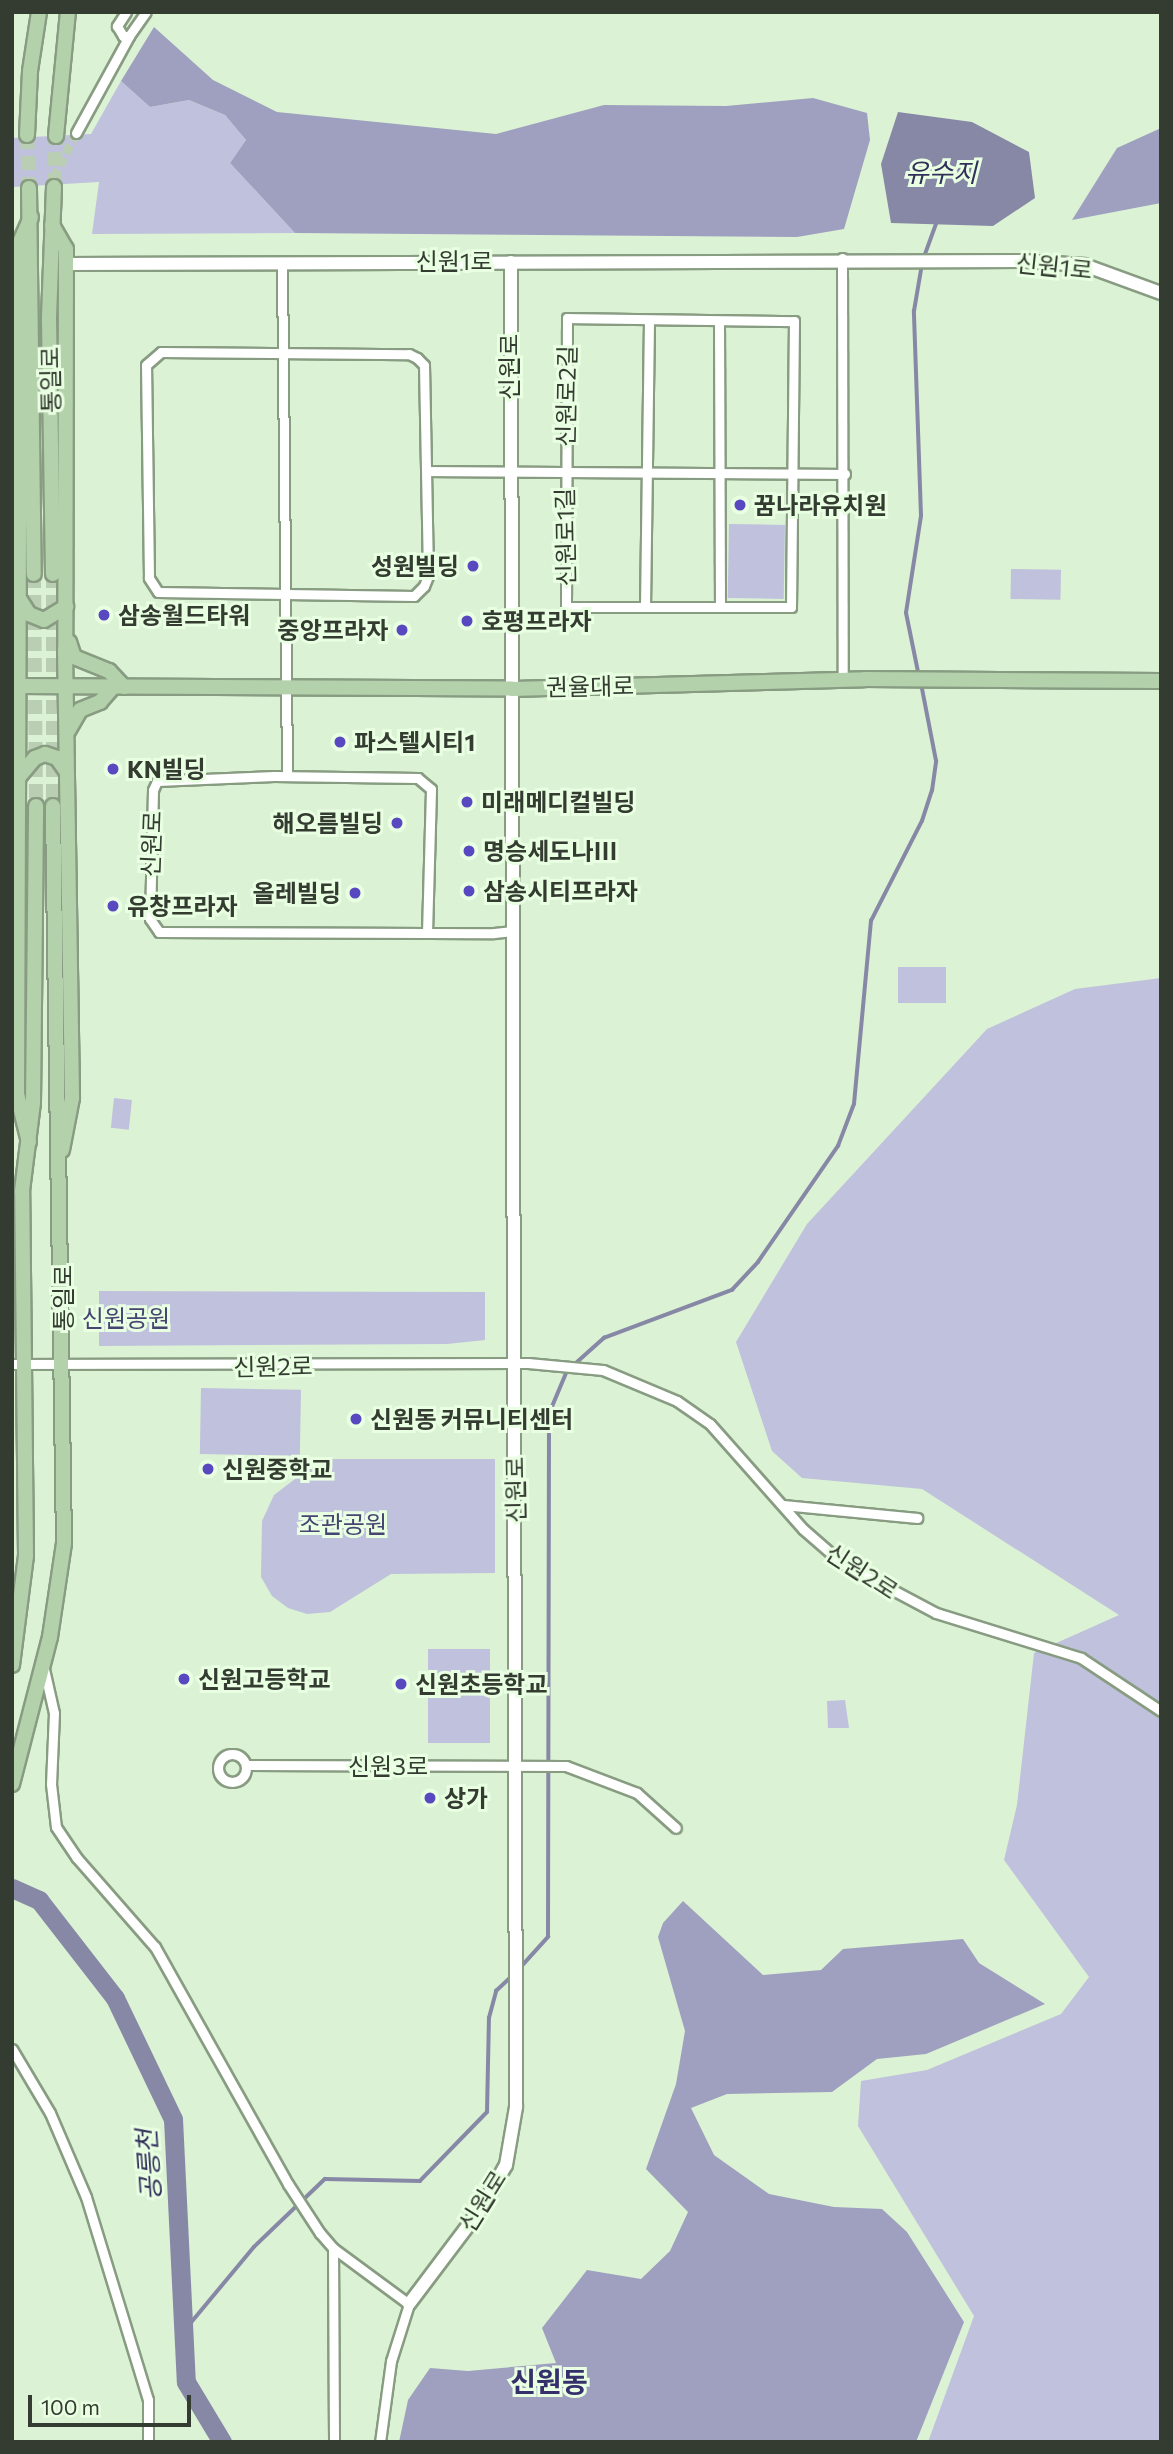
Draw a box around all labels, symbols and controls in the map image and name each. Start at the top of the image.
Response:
water label: 유수지 [905,156,977,188]
street label: 신원1로 [416,247,492,275]
street label: 신원1로 [1014,248,1094,284]
street label: 신원로 [495,334,523,400]
street label: 신원로2길 [551,345,581,447]
street label: 통일로 [35,347,65,413]
street label: 신원로1길 [550,487,580,587]
place label: 꿈나라유치원 [754,491,886,519]
marker: 꿈나라유치원 [732,497,748,513]
place label: 성원빌딩 [371,552,459,580]
marker: 성원빌딩 [465,558,481,574]
place label: 삼송월드타워 [118,601,250,629]
marker: 삼송월드타워 [96,607,112,623]
place label: 호평프라자 [481,607,591,635]
marker: 호평프라자 [459,613,475,629]
place label: 중앙프라자 [278,616,388,644]
marker: 중앙프라자 [394,622,410,638]
street label: 권율대로 [546,671,634,701]
place label: 파스텔시티1 [354,728,475,756]
marker: 파스텔시티1 [332,734,348,750]
place label: KN빌딩 [127,755,206,783]
marker: KN빌딩 [105,761,121,777]
place label: 미래메디컬빌딩 [481,788,636,816]
marker: 미래메디컬빌딩 [459,794,475,810]
place label: 해오름빌딩 [273,809,383,837]
street label: 신원로 [135,810,167,878]
marker: 해오름빌딩 [389,815,405,831]
place label: 명승세도나Ⅲ [483,837,617,865]
marker: 명승세도나Ⅲ [461,843,477,859]
place label: 삼송시티프라자 [483,877,638,905]
place label: 올레빌딩 [253,879,341,907]
marker: 삼송시티프라자 [461,883,477,899]
marker: 올레빌딩 [347,885,363,901]
place label: 유창프라자 [127,892,237,920]
marker: 유창프라자 [105,898,121,914]
street label: 통일로 [49,1265,77,1331]
park label: 신원공원 [82,1304,170,1332]
street label: 신원2로 [233,1351,313,1381]
place label: 신원동 커뮤니티센터 [370,1405,573,1433]
marker: 신원동 커뮤니티센터 [348,1411,364,1427]
place label: 신원중학교 [222,1455,332,1483]
street label: 신원로 [500,1457,530,1523]
marker: 신원중학교 [200,1461,216,1477]
park label: 조관공원 [299,1510,387,1538]
street label: 신원2로 [821,1537,903,1605]
place label: 신원고등학교 [198,1665,330,1693]
place label: 신원초등학교 [415,1670,547,1698]
marker: 신원고등학교 [176,1671,192,1687]
marker: 신원초등학교 [393,1676,409,1692]
street label: 신원3로 [348,1752,428,1780]
place label: 상가 [444,1784,488,1812]
marker: 상가 [422,1790,438,1806]
water label: 공릉천 [130,2128,166,2202]
street label: 신원로 [452,2165,512,2237]
district label: 신원동 [510,2364,588,2398]
scale bar [32,2380,194,2424]
text: 100 m [41,2394,100,2419]

